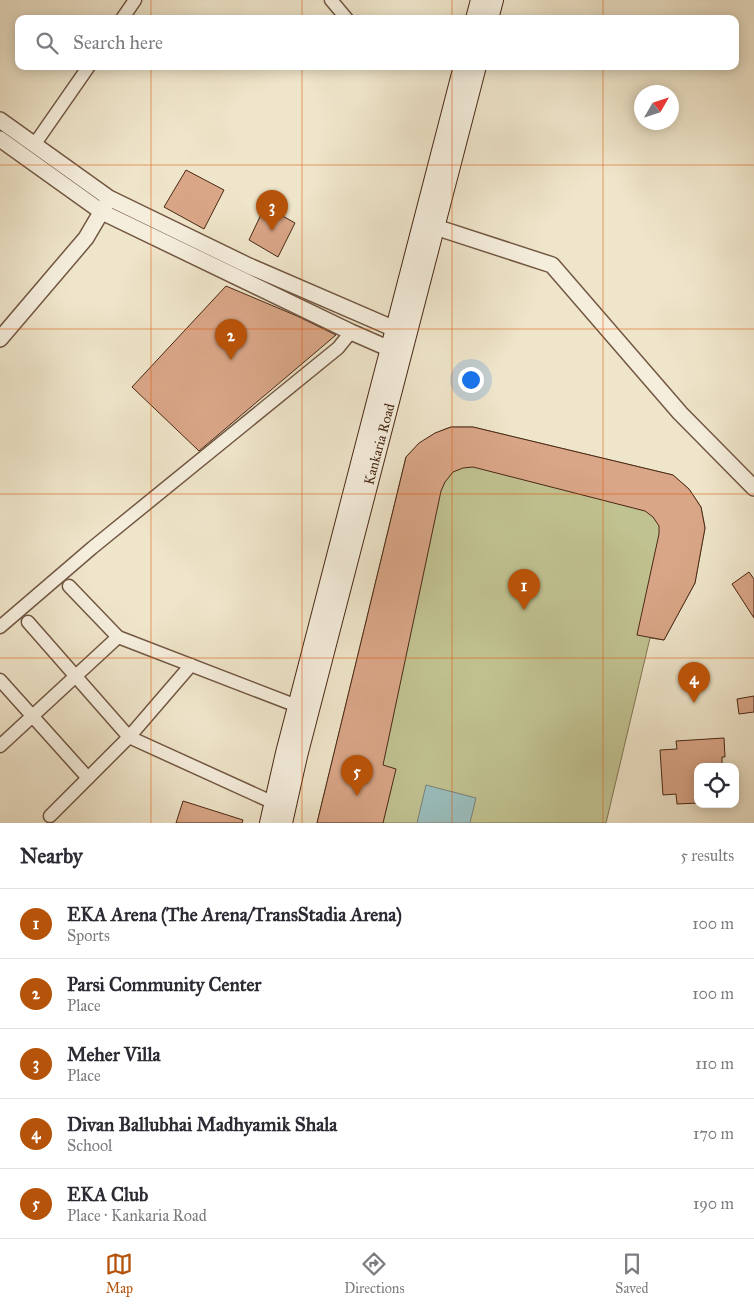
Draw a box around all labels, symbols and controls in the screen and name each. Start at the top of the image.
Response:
search box [15,15,739,70]
icon: search [33,29,61,57]
text: Search here [73,31,163,54]
north arrow [634,85,679,130]
pin: 3 [256,190,288,231]
pin: 2 [215,319,247,360]
your location [458,367,484,393]
street label: Kankaria Road [360,402,399,487]
pin: 1 [508,569,540,610]
pin: 4 [678,662,710,703]
pin: 5 [341,755,373,796]
map controls [694,763,739,808]
button: locate [694,763,739,808]
text: Nearby [20,843,83,869]
text: 5 results [680,846,734,865]
text: EKA Arena (The Arena/TransStadia Arena) [67,903,402,926]
text: 1 [33,914,39,933]
text: 100 m [692,914,734,933]
text: Sports [67,926,110,945]
text: Parsi Community Center [67,973,261,996]
text: 2 [32,984,40,1003]
text: 100 m [692,984,734,1003]
text: Place [67,996,101,1015]
text: Meher Villa [67,1043,161,1066]
text: 3 [33,1054,39,1073]
text: 110 m [695,1054,734,1073]
text: Place [67,1066,101,1085]
text: Divan Ballubhai Madhyamik Shala [67,1113,337,1136]
text: 4 [32,1124,40,1143]
text: 170 m [693,1124,734,1143]
text: School [67,1136,112,1155]
text: EKA Club [67,1183,148,1206]
text: 5 [32,1194,40,1213]
text: 190 m [693,1194,734,1213]
text: Place · Kankaria Road [67,1206,207,1225]
tab: Map [105,1250,133,1297]
tab: Directions [344,1250,405,1297]
tab: Saved [615,1250,649,1297]

